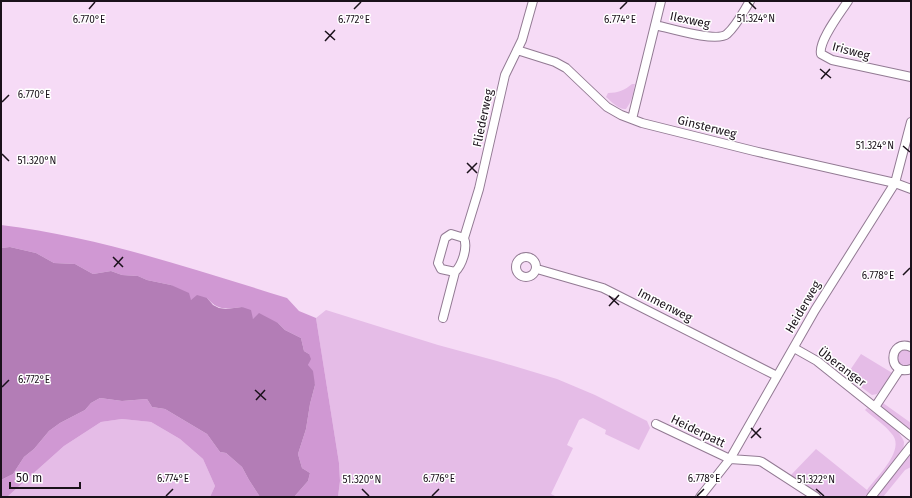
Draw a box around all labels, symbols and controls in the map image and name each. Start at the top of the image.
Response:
street label: Ilexweg [669,9,712,31]
text: 51.324°N [737,13,775,25]
text: 6.770°E [73,14,105,26]
text: 6.772°E [338,14,370,26]
text: 6.774°E [604,14,636,26]
street label: Irisweg [831,39,872,63]
street label: Fliederweg [470,87,496,148]
text: 6.770°E [18,89,50,101]
street label: Ginsterweg [676,113,739,141]
text: 51.324°N [856,140,894,152]
text: 51.320°N [18,155,56,167]
text: 6.778°E [862,270,894,282]
street label: Heiderweg [782,278,824,336]
street label: Immenweg [636,285,695,325]
street label: Überanger [815,343,870,390]
text: 6.772°E [18,374,50,386]
street label: Heiderpatt [669,412,728,450]
scale bar [10,464,80,490]
text: 50 m [16,471,42,485]
text: 6.774°E [157,473,189,485]
text: 6.776°E [423,473,455,485]
text: 6.778°E [688,473,720,485]
text: 51.320°N [343,474,381,486]
text: 51.322°N [797,474,835,486]

